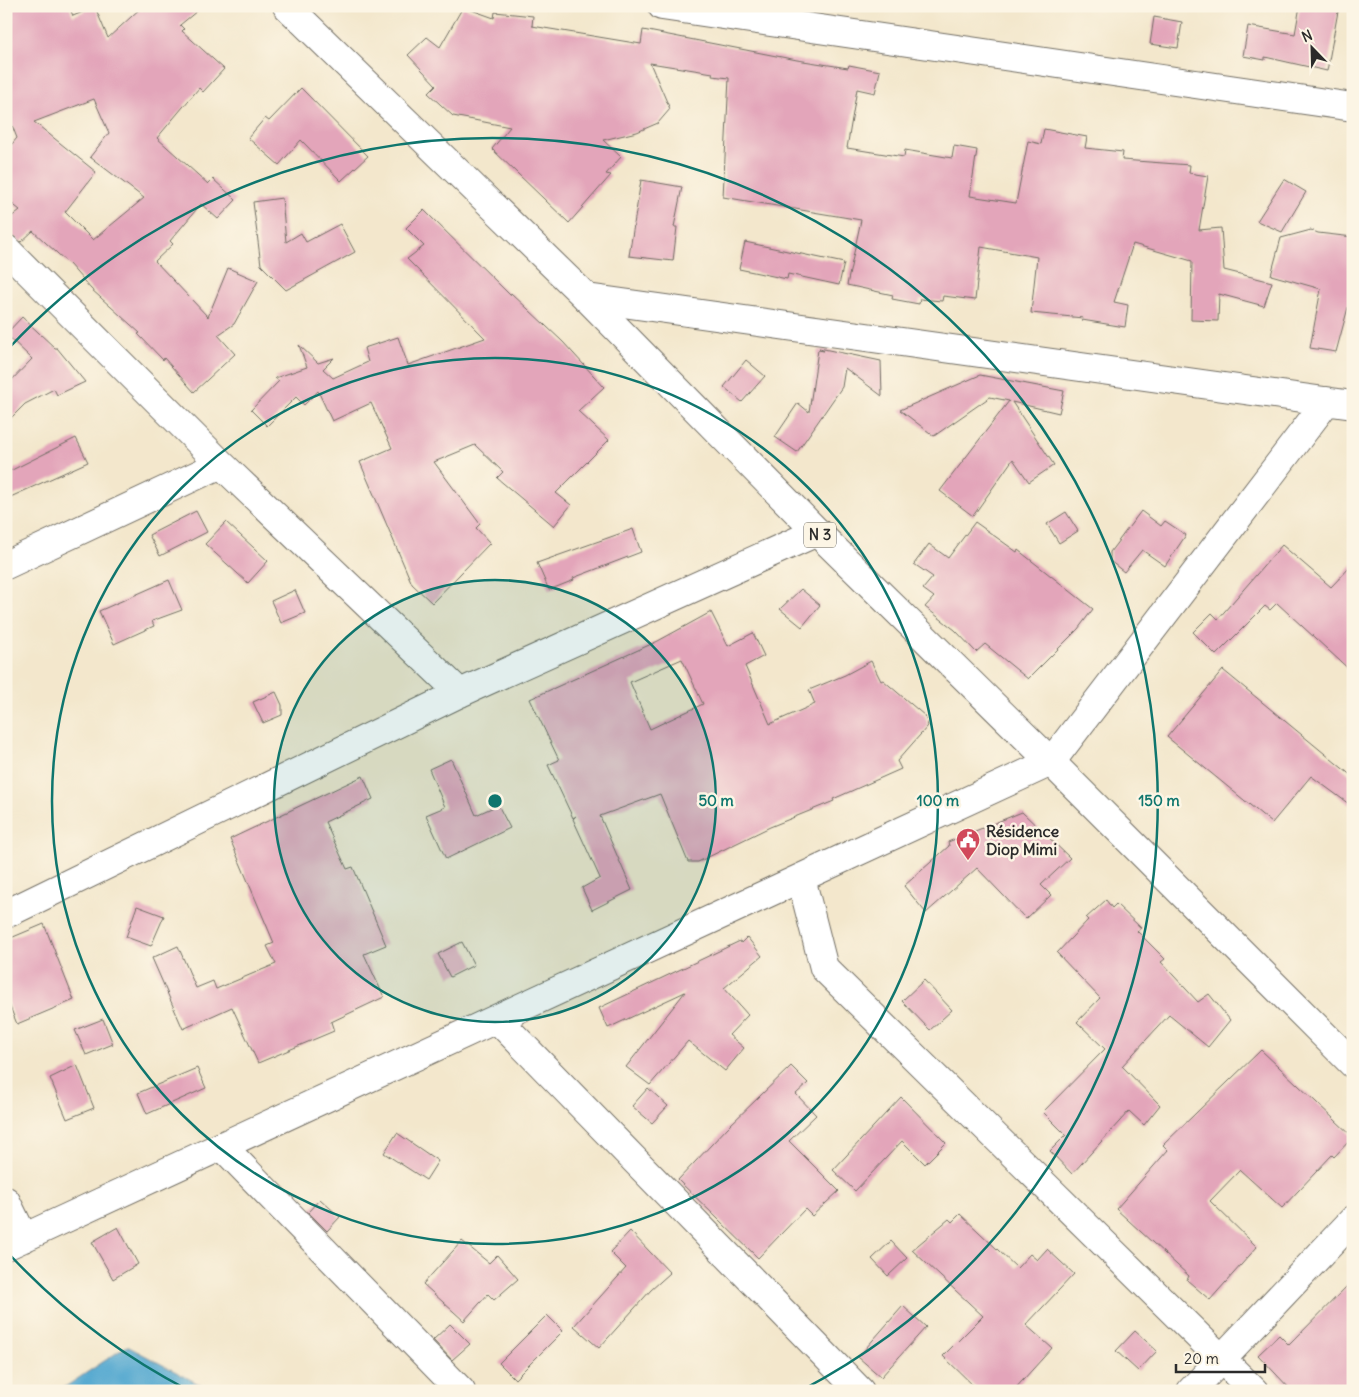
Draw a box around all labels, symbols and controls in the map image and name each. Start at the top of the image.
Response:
north arrow [1286,22,1336,72]
text: N [1299,26,1315,46]
road number: N 3 [804,522,836,548]
text: 50 m [698,791,734,810]
text: 100 m [917,791,959,810]
text: 150 m [1138,791,1180,810]
centre of rings [486,792,504,810]
place label: Résidence Diop Mimi [986,821,1059,860]
public building icon: Résidence Diop Mimi [955,827,981,861]
scale bar [1176,1342,1265,1374]
text: 20 m [1184,1349,1219,1368]

